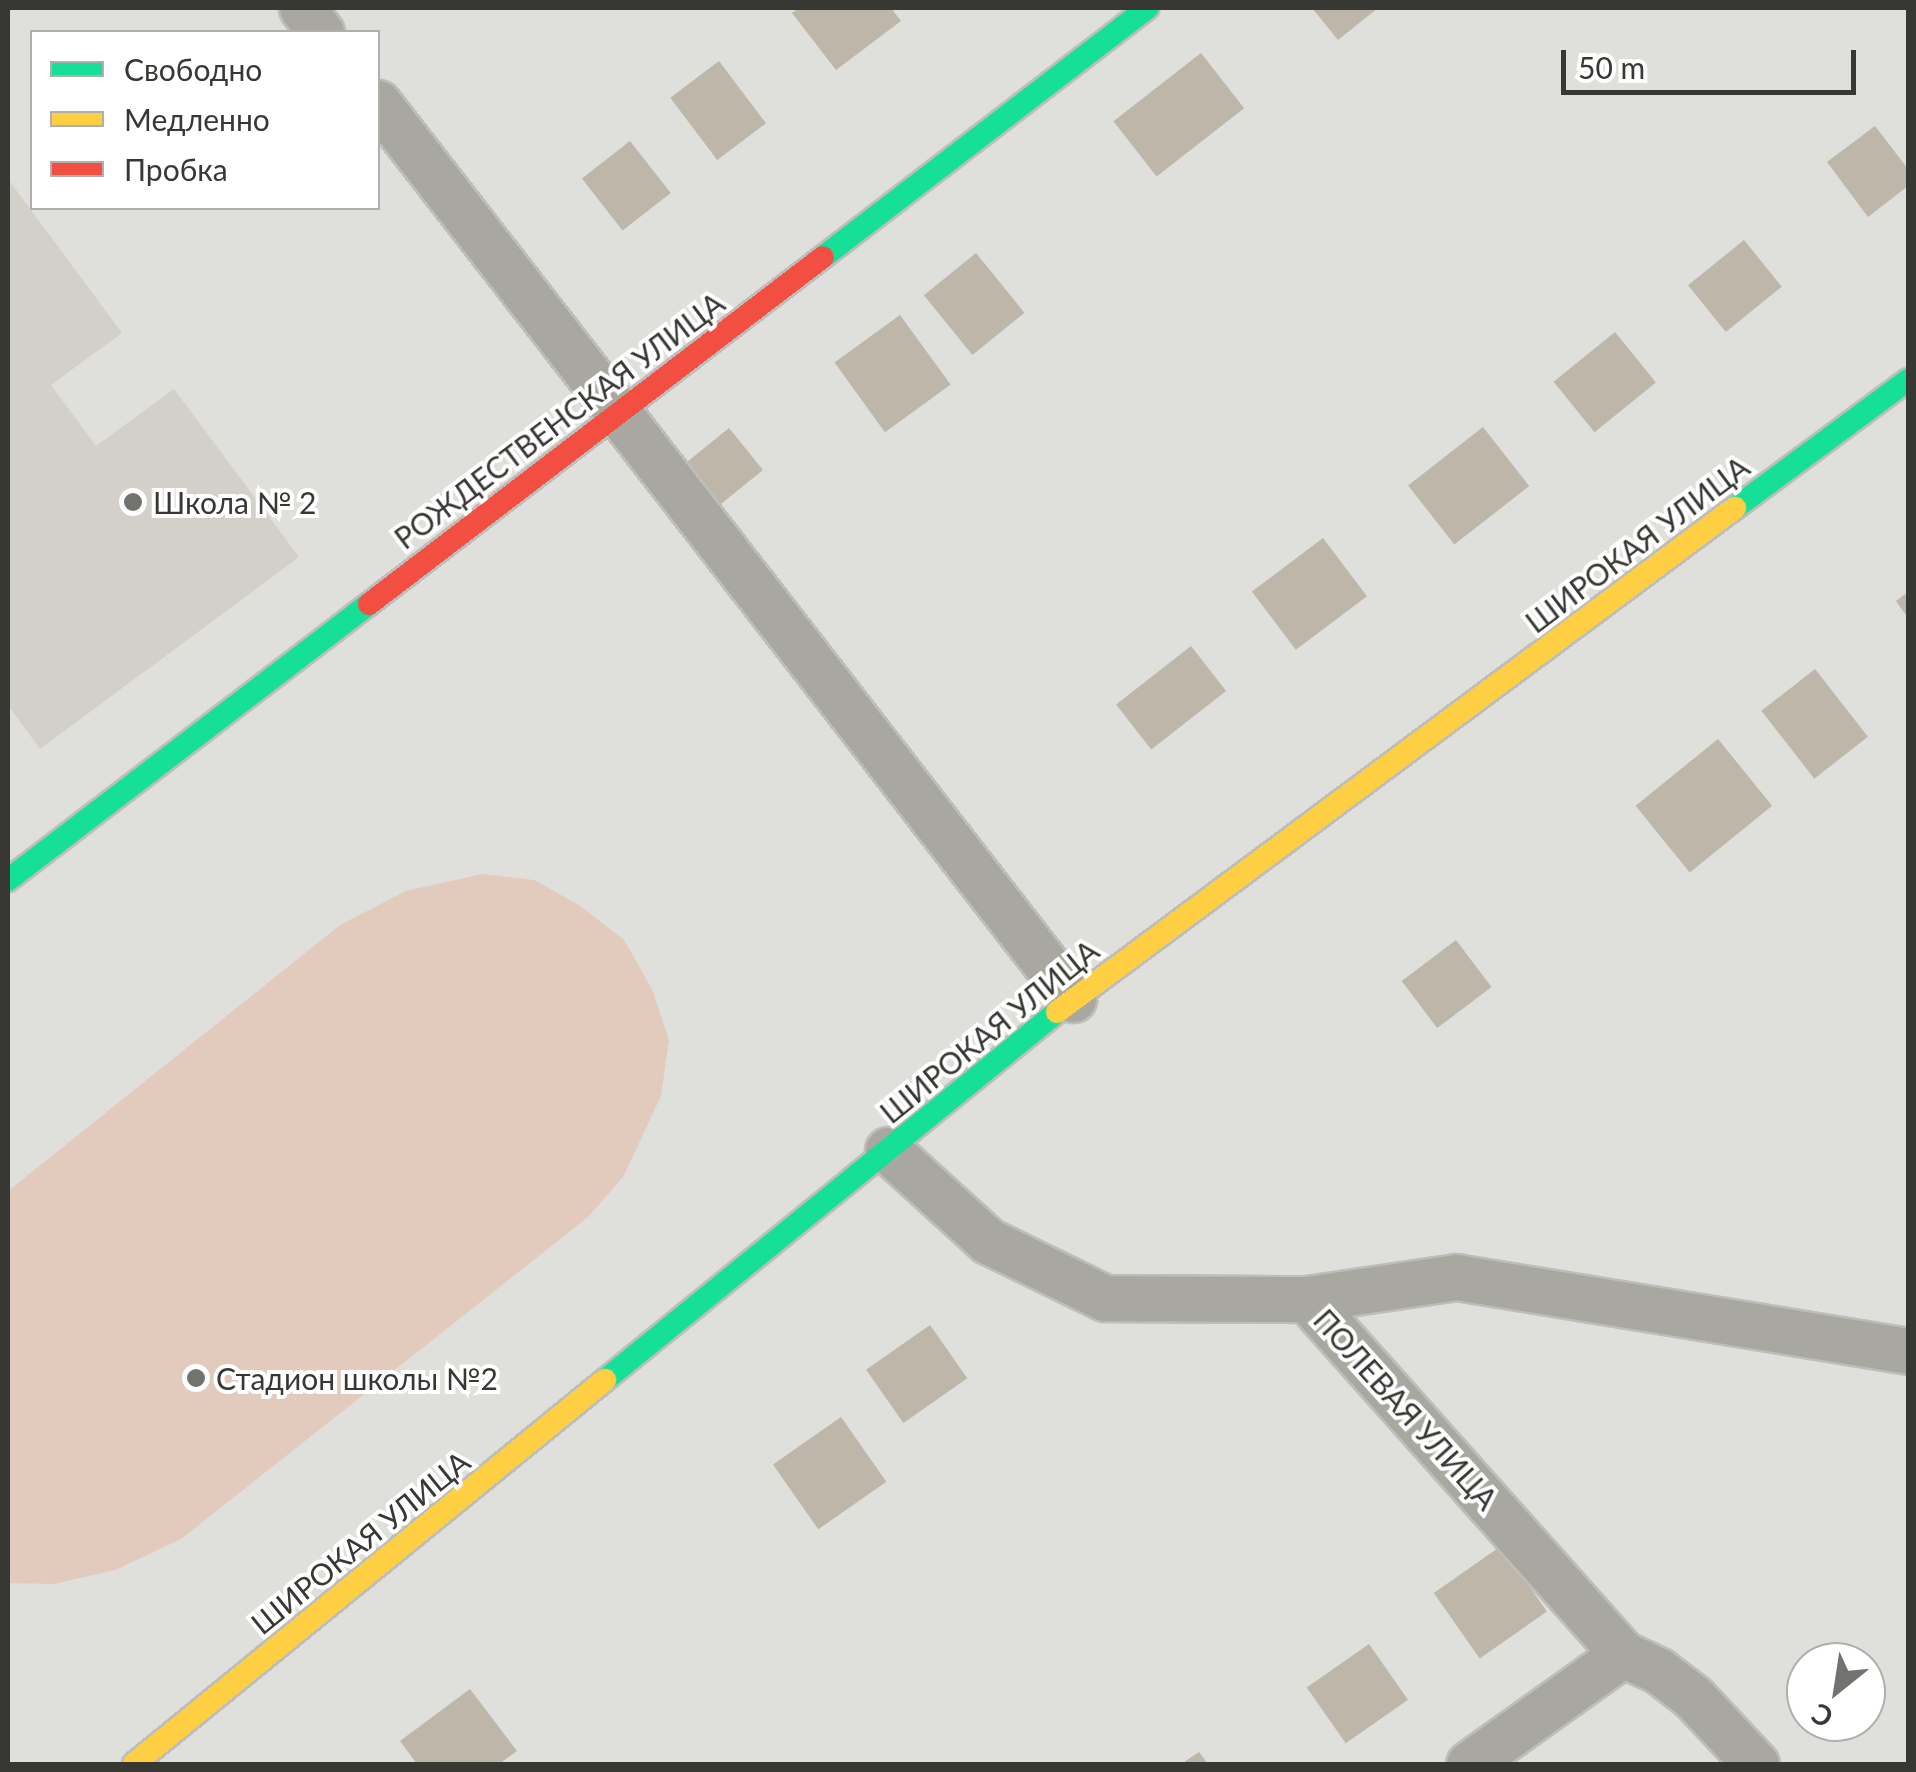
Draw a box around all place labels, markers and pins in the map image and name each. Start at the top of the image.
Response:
place label: Школа № 2 [153,484,316,520]
marker: Школа № 2 [122,491,144,513]
place label: Стадион школы №2 [216,1360,498,1396]
marker: Стадион школы №2 [185,1367,207,1389]

